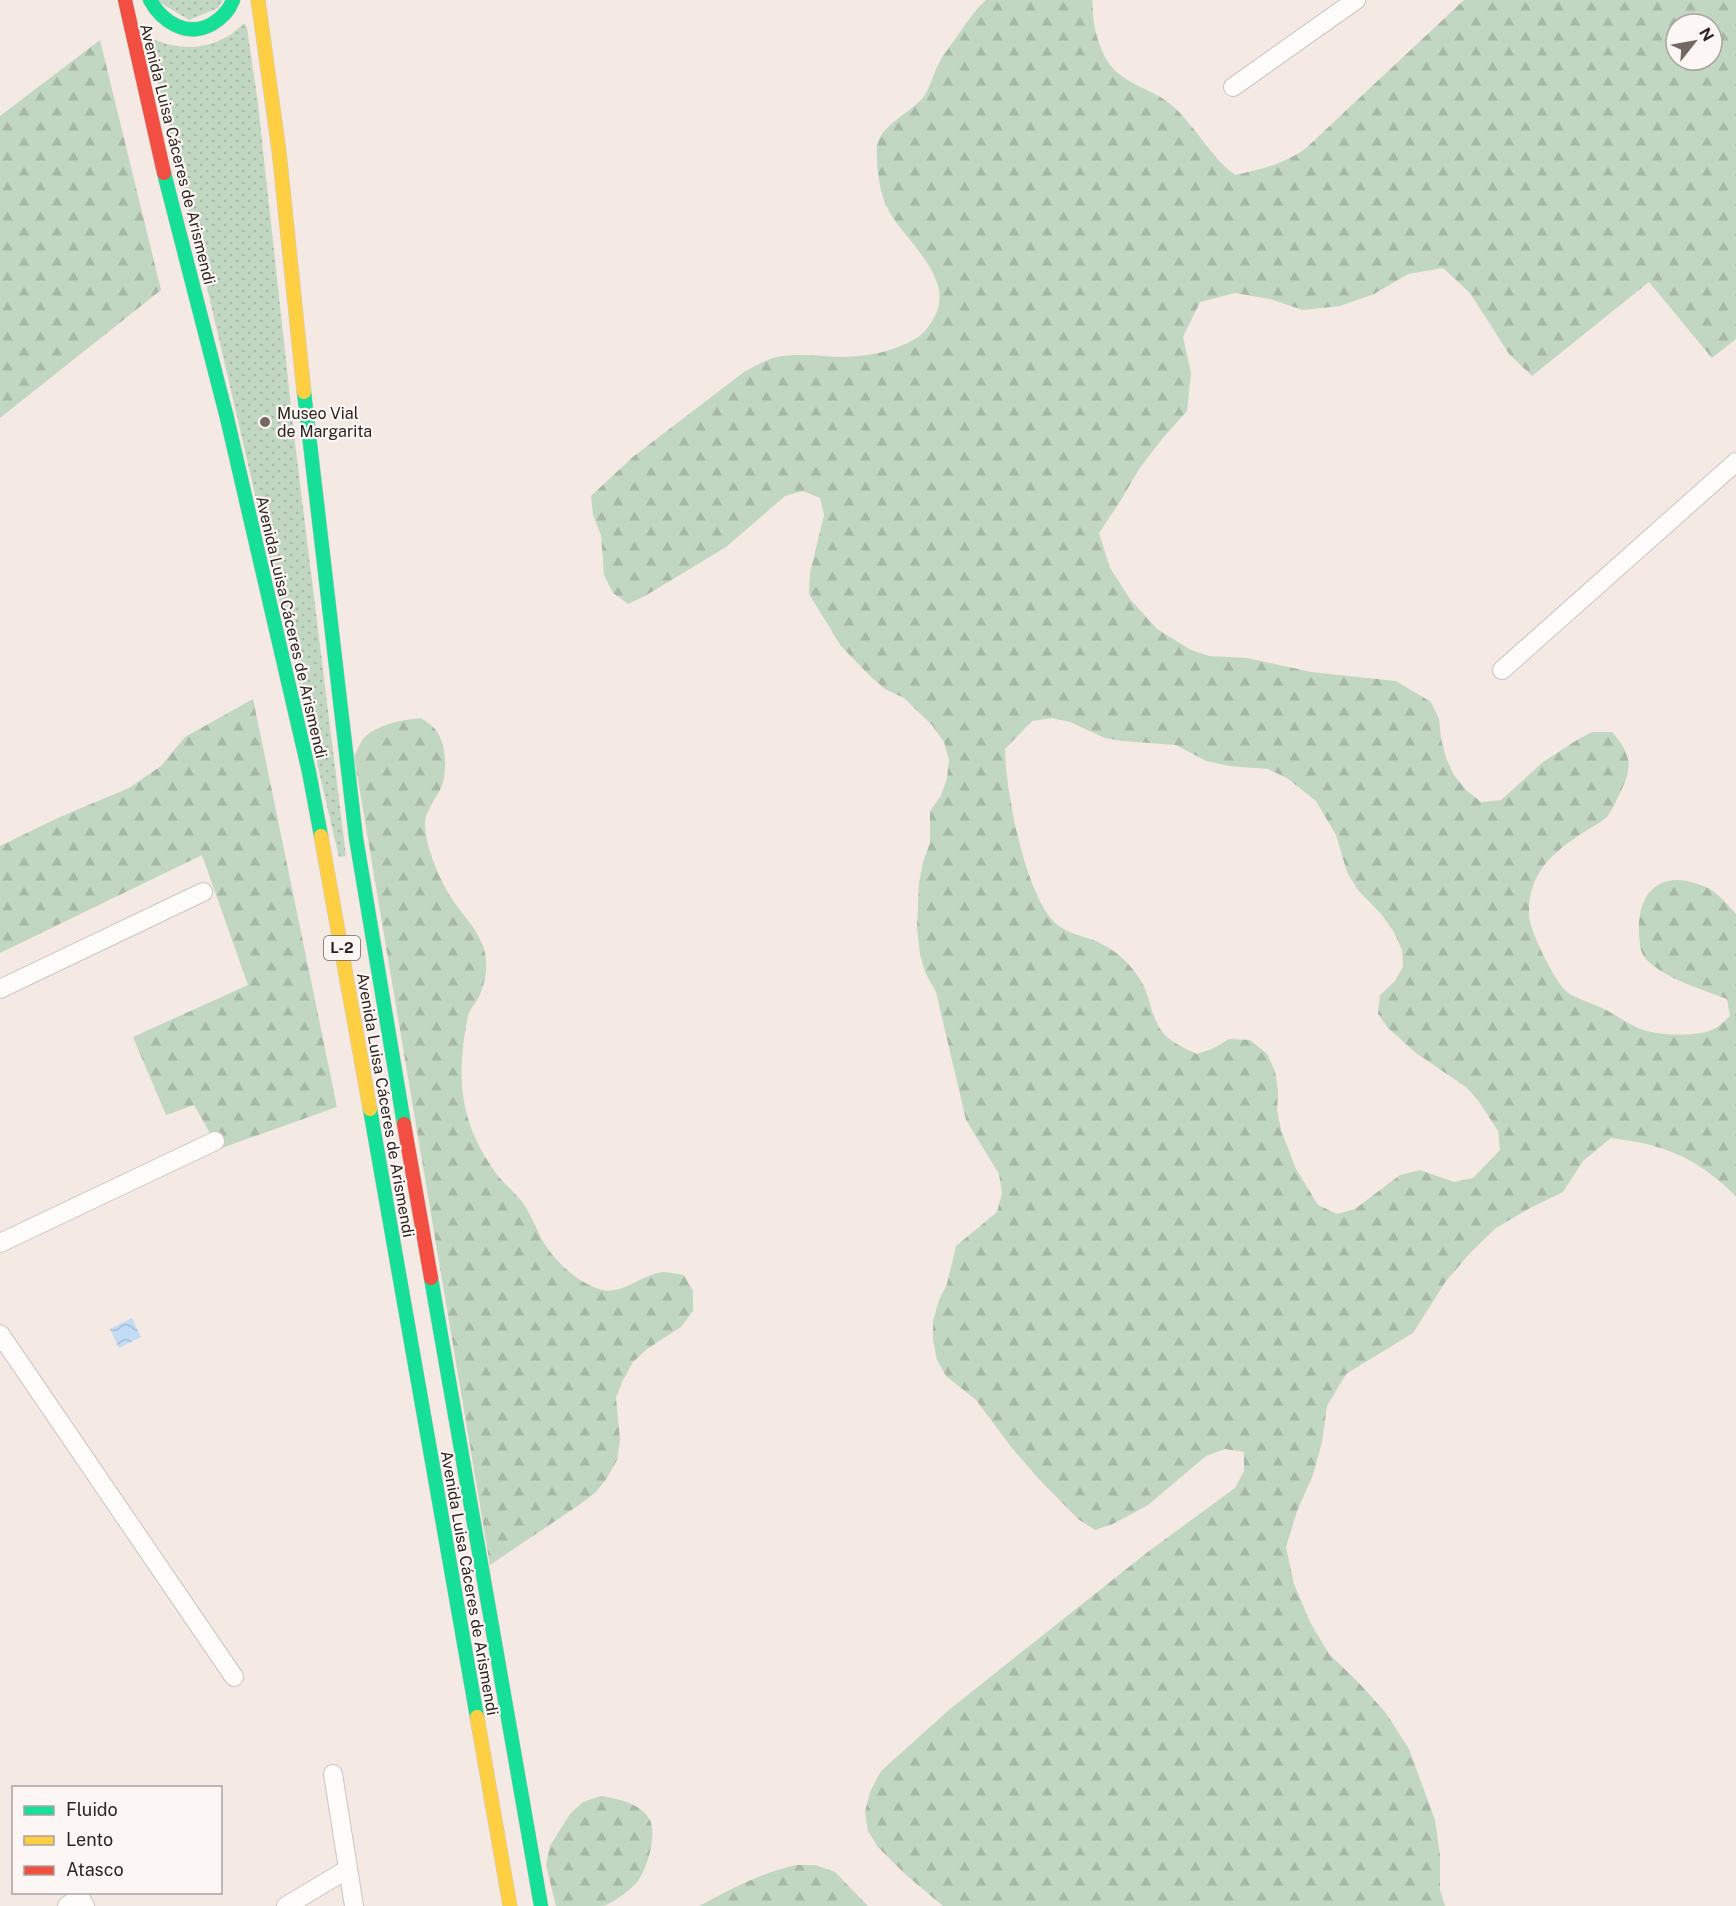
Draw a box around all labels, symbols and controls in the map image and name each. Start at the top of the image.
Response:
north arrow [1664,12,1724,72]
street label: Avenida Luisa Cáceres de Arismendi [136,22,219,287]
text: N [1695,24,1718,45]
place label: Museo Vial de Margarita [277,404,372,441]
marker: Museo Vial de Margarita [258,415,272,429]
street label: Avenida Luisa Cáceres de Arismendi [252,494,331,760]
road number: L-2 [324,936,360,960]
street label: Avenida Luisa Cáceres de Arismendi [353,971,418,1239]
street label: Avenida Luisa Cáceres de Arismendi [437,1449,502,1717]
legend [12,1786,222,1894]
text: Fluido [66,1799,118,1820]
text: Lento [66,1829,113,1850]
text: Atasco [66,1859,124,1880]

